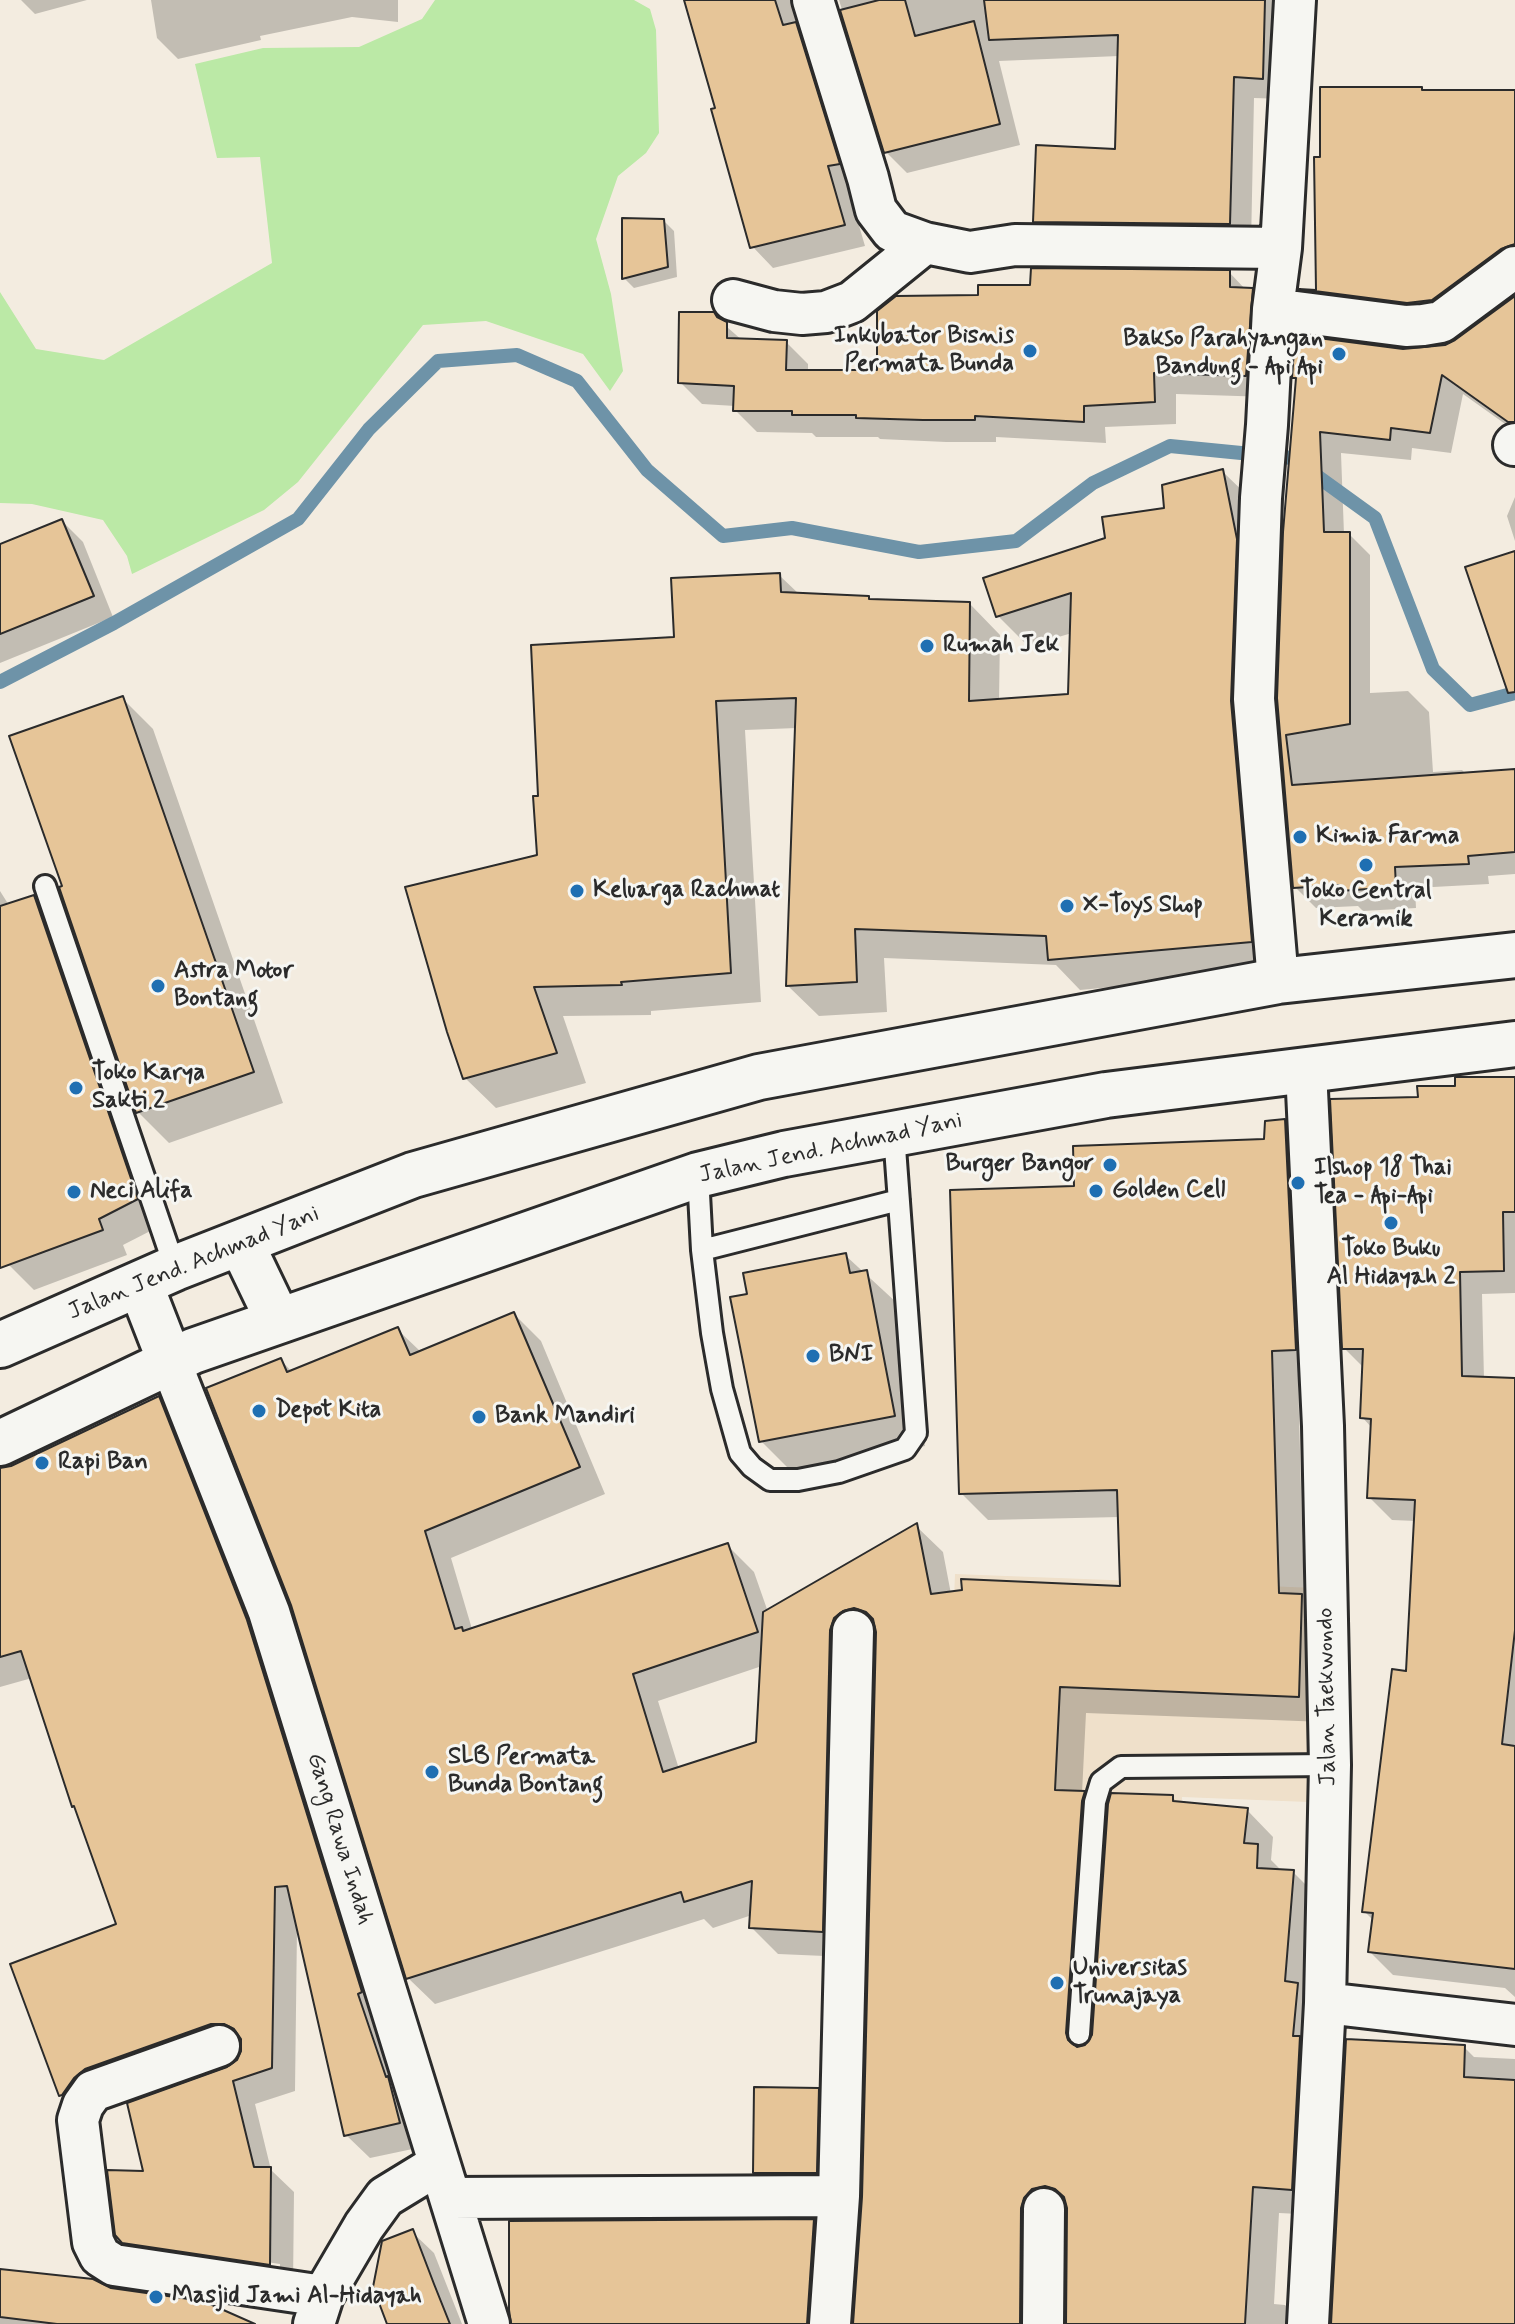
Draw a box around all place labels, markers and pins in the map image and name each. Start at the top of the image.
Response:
place label: Inkubator Bisnis Permata Bunda [834,323,1014,379]
place label: Bakso Parahyangan Bandung - Api Api [1123,326,1323,382]
marker: Inkubator Bisnis Permata Bunda [1021,342,1039,360]
marker: Bakso Parahyangan Bandung - Api Api [1330,345,1348,363]
place label: Rumah Jek [943,632,1059,660]
marker: Rumah Jek [918,637,936,655]
place label: Kimia Farma [1316,823,1460,851]
marker: Kimia Farma [1291,828,1309,846]
marker: Toko Central Keramik [1357,856,1375,874]
place label: Keluarga Rachmat [593,877,780,905]
place label: Toko Central Keramik [1300,878,1432,934]
marker: Keluarga Rachmat [568,882,586,900]
place label: X-Toys Shop [1083,892,1203,920]
marker: X-Toys Shop [1058,897,1076,915]
place label: Astra Motor Bontang [174,958,294,1014]
marker: Astra Motor Bontang [149,977,167,995]
place label: Toko Karya Sakti 2 [92,1060,205,1116]
marker: Toko Karya Sakti 2 [67,1079,85,1097]
place label: Burger Bangor [945,1151,1094,1179]
place label: Ilshop 18 Thai Tea - Api-Api [1314,1155,1452,1211]
marker: Burger Bangor [1101,1156,1119,1174]
marker: Ilshop 18 Thai Tea - Api-Api [1289,1174,1307,1192]
place label: Golden Cell [1112,1177,1225,1205]
place label: Neci Alifa [90,1178,193,1206]
marker: Golden Cell [1087,1182,1105,1200]
marker: Neci Alifa [65,1183,83,1201]
marker: Toko Buku Al Hidayah 2 [1382,1214,1400,1232]
place label: Toko Buku Al Hidayah 2 [1327,1236,1455,1292]
place label: BNI [829,1342,873,1370]
marker: BNI [804,1347,822,1365]
place label: Depot Kita [275,1397,381,1425]
marker: Depot Kita [250,1402,268,1420]
place label: Bank Mandiri [495,1403,635,1431]
marker: Bank Mandiri [470,1408,488,1426]
place label: Rapi Ban [58,1449,148,1477]
marker: Rapi Ban [33,1454,51,1472]
place label: SLB Permata Bunda Bontang [448,1744,603,1800]
marker: SLB Permata Bunda Bontang [423,1763,441,1781]
place label: Universitas Trunajaya [1073,1955,1187,2011]
marker: Universitas Trunajaya [1048,1974,1066,1992]
place label: Masjid Jami Al-Hidayah [172,2283,422,2311]
marker: Masjid Jami Al-Hidayah [147,2288,165,2306]

